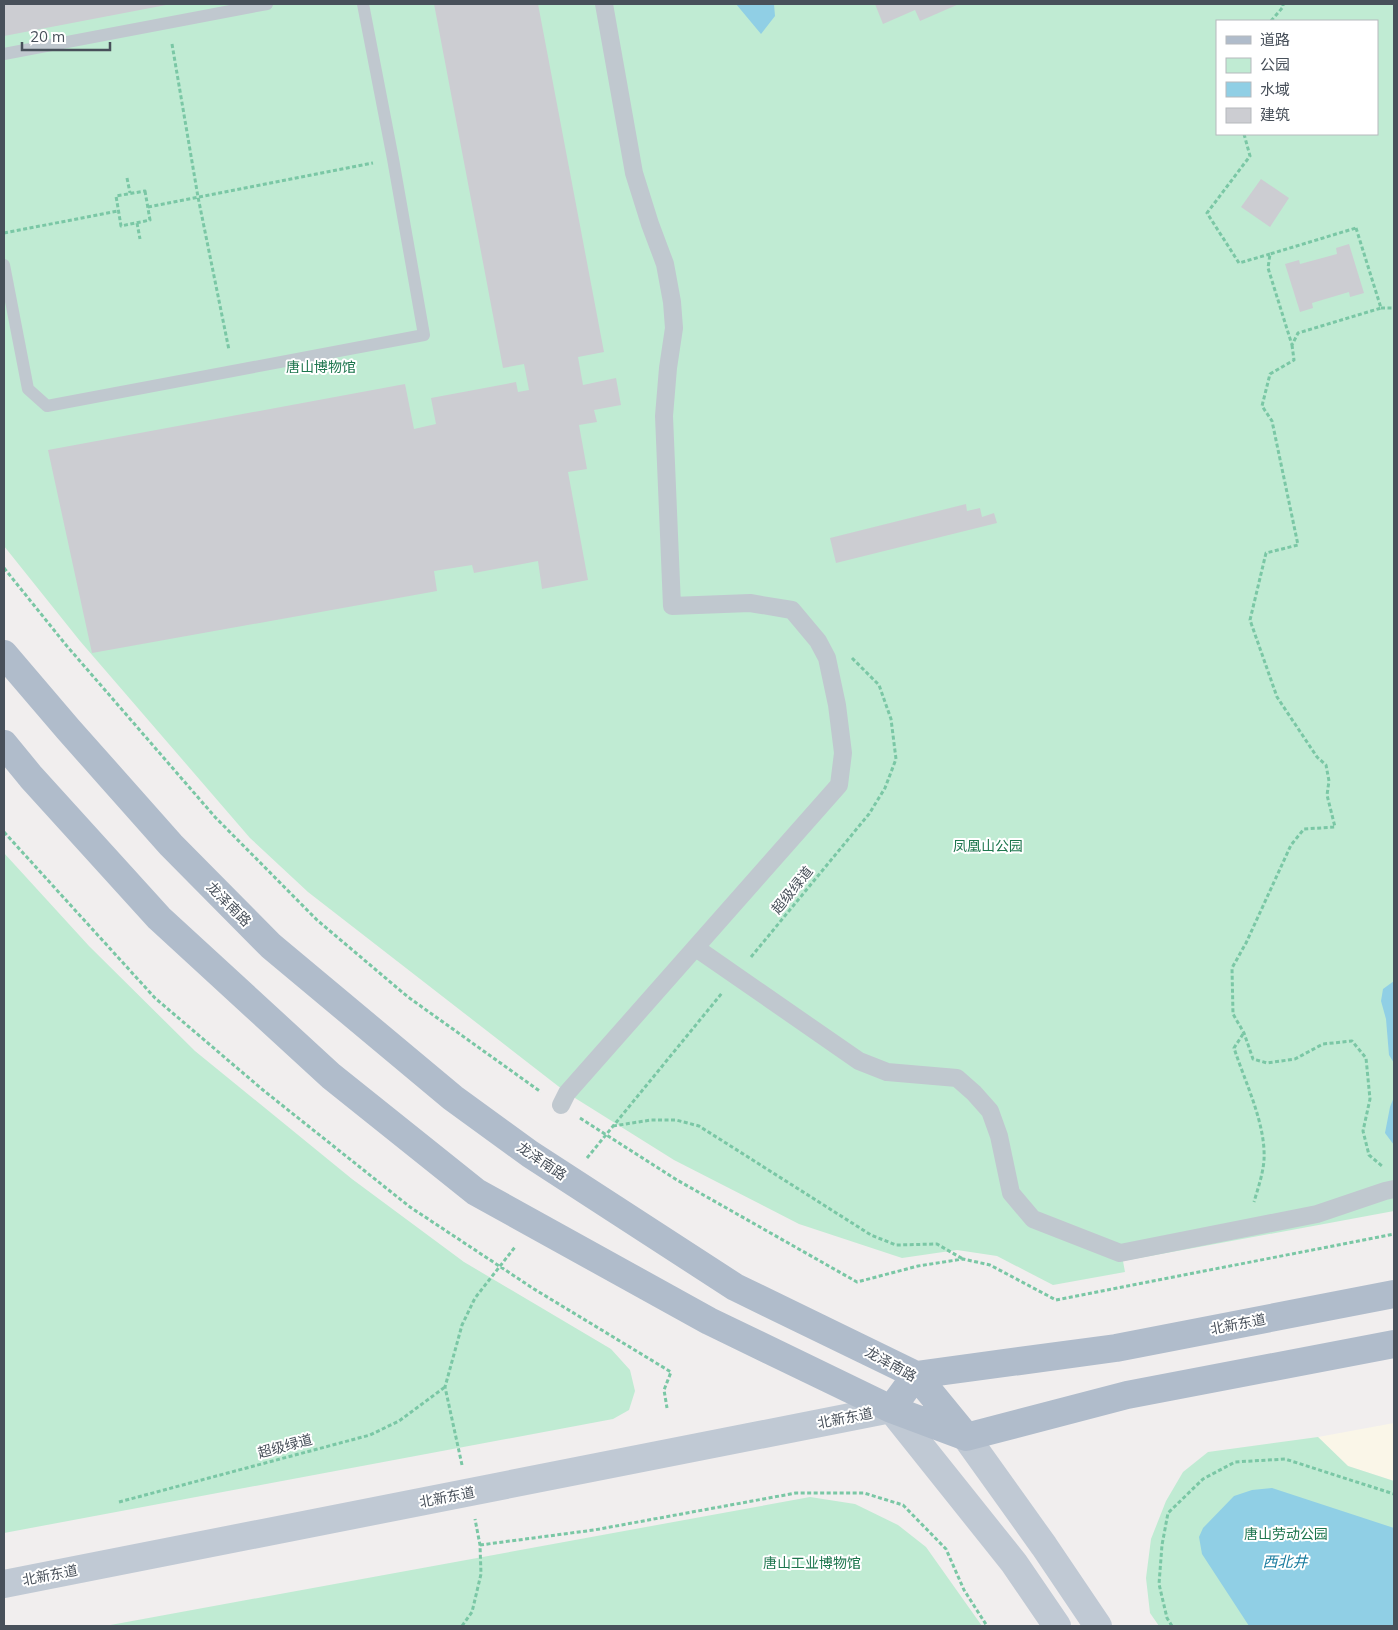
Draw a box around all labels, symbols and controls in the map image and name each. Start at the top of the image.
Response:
scale bar [22,20,110,52]
legend [1216,20,1378,135]
text: 20 m [30,27,65,46]
text: 道路 [1260,30,1290,49]
text: 公园 [1260,55,1290,74]
text: 水域 [1260,80,1290,99]
text: 建筑 [1260,105,1290,124]
park label: 唐山博物馆 [286,358,356,376]
park label: 凤凰山公园 [953,837,1023,855]
street label: 超级绿道 [767,863,817,917]
street label: 龙泽南路 [203,878,255,930]
street label: 龙泽南路 [514,1138,570,1184]
street label: 北新东道 [1209,1310,1267,1338]
street label: 龙泽南路 [862,1343,920,1385]
street label: 北新东道 [816,1404,874,1432]
street label: 超级绿道 [256,1430,314,1462]
street label: 北新东道 [418,1483,476,1511]
park label: 唐山劳动公园 [1244,1525,1328,1543]
water label: 西北井 [1262,1552,1309,1571]
park label: 唐山工业博物馆 [763,1554,861,1572]
street label: 北新东道 [21,1561,79,1589]

